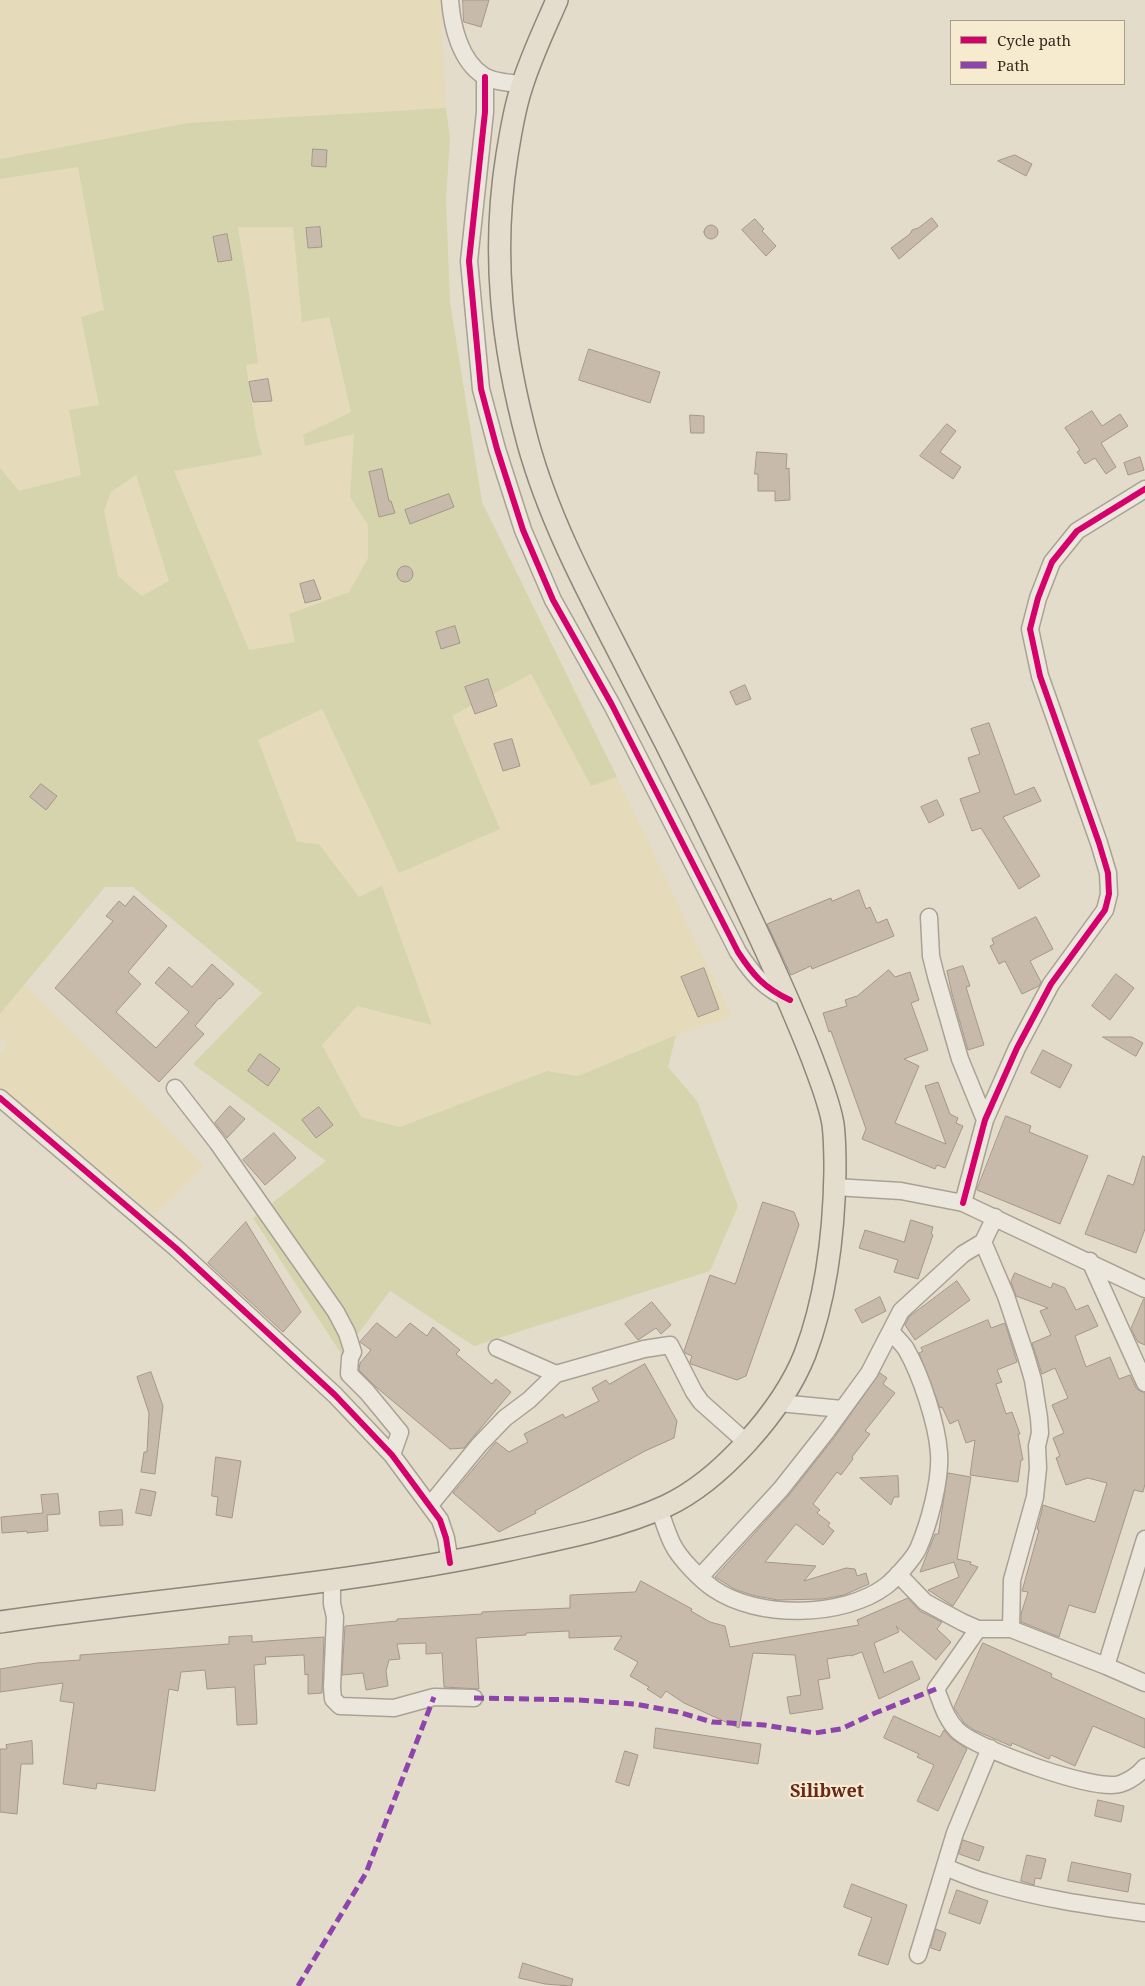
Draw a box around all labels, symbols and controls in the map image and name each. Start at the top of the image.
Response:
legend [950,20,1125,85]
text: Cycle path [997,30,1071,50]
text: Path [997,55,1029,75]
district label: Silibwet [790,1781,864,1803]

